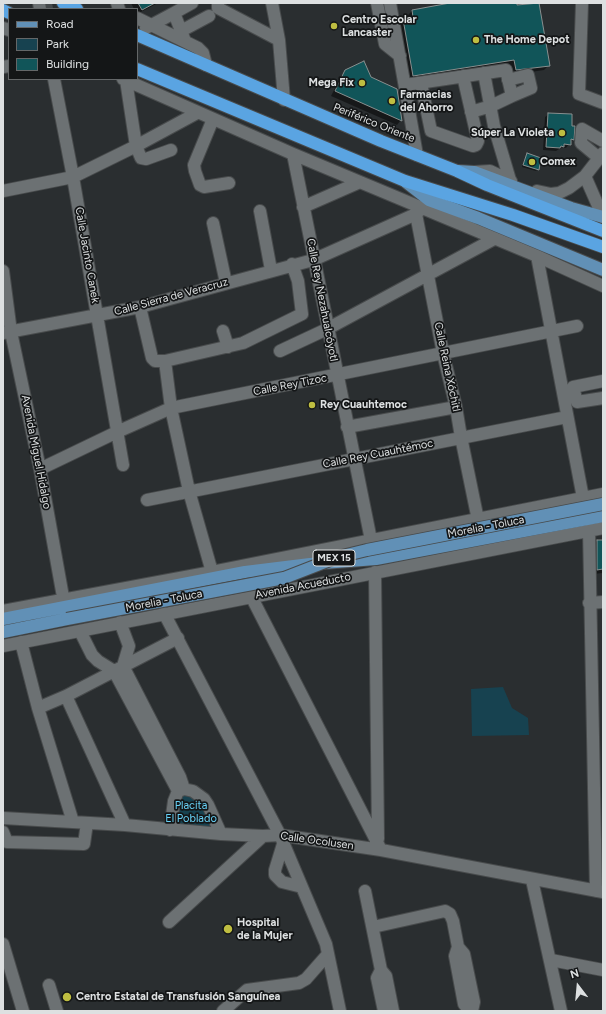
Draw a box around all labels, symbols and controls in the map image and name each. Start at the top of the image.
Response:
legend [8,8,138,80]
place label: Centro Escolar Lancaster [342,13,417,39]
text: Road [46,17,74,31]
marker: Centro Escolar Lancaster [329,21,339,31]
place label: The Home Depot [484,33,570,47]
marker: The Home Depot [471,35,481,45]
text: Park [46,37,69,51]
text: Building [46,57,89,71]
place label: Mega Fix [309,76,354,90]
marker: Mega Fix [357,78,367,88]
place label: Farmacias del Ahorro [400,88,453,114]
marker: Farmacias del Ahorro [387,96,397,106]
street label: Periférico Oriente [331,101,417,145]
place label: Súper La Violeta [471,126,554,140]
marker: Súper La Violeta [557,128,567,138]
place label: Comex [540,155,576,169]
marker: Comex [527,157,537,167]
street label: Calle Jacinto Canek [72,206,102,304]
street label: Calle Rey Nezahualcóyotl [304,237,340,363]
street label: Calle Sierra de Veracruz [113,275,229,319]
street label: Calle Reina Xóchitl [431,321,463,413]
street label: Calle Rey Tizoc [252,371,328,399]
street label: Avenida Miguel Hidalgo [18,394,54,510]
place label: Rey Cuauhtemoc [320,398,407,412]
marker: Rey Cuauhtemoc [307,400,317,410]
street label: Calle Rey Cuauhtémoc [322,437,434,471]
street label: Morelia - Toluca [447,513,525,541]
road number: MEX 15 [313,550,355,566]
street label: Avenida Acueducto [254,570,352,602]
street label: Morelia - Toluca [125,587,203,615]
park label: Placita El Poblado [165,799,217,825]
street label: Calle Ocolusen [280,829,354,853]
place label: Hospital de la Mujer [237,916,293,942]
marker: Hospital de la Mujer [222,923,234,935]
north arrow [558,966,598,1006]
text: N [569,967,580,981]
place label: Centro Estatal de Transfusión Sanguínea [76,990,280,1004]
marker: Centro Estatal de Transfusión Sanguínea [61,991,73,1003]

